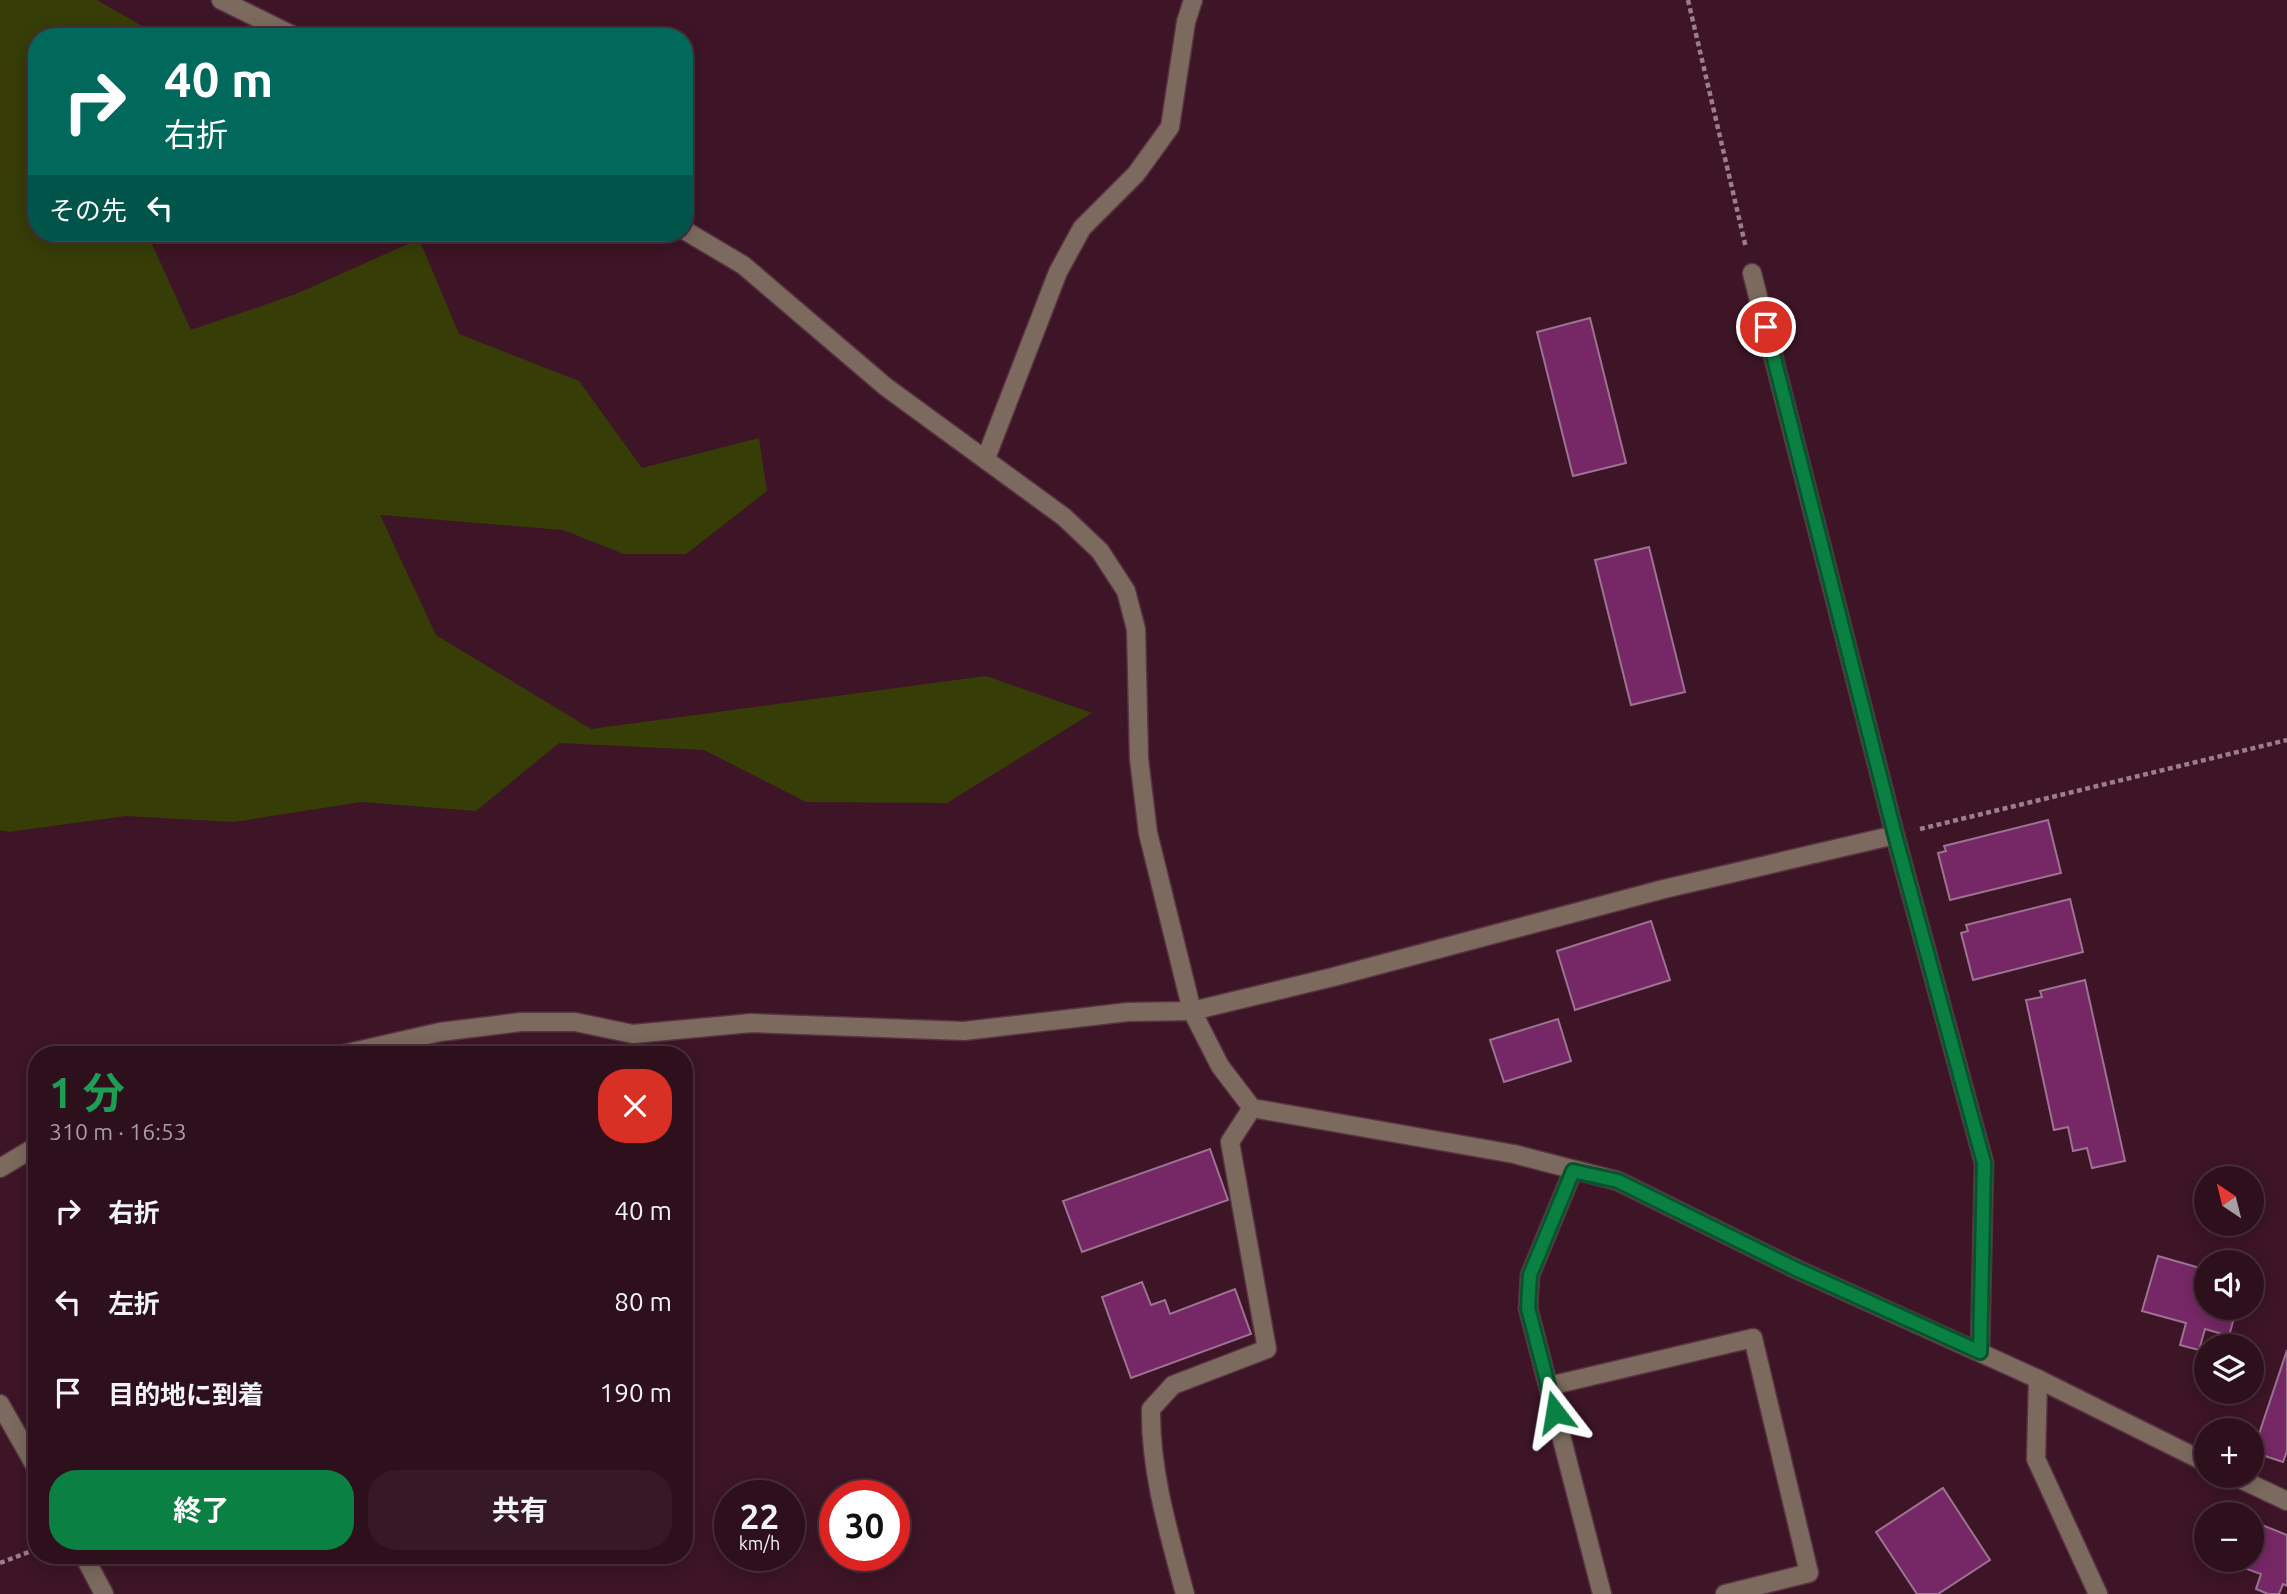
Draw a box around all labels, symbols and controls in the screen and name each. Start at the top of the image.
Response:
text: 40 m [164,51,273,106]
icon: right [49,56,140,147]
text: 右折 [164,116,228,152]
icon: left [141,189,179,227]
text: その先 [49,196,127,225]
pin [1736,297,1796,357]
icon: arrive [1747,308,1785,346]
text: 1 分 [49,1069,125,1116]
button: close [598,1069,672,1143]
text: 310 m · 16:53 [49,1119,187,1144]
north arrow [2194,1166,2264,1236]
map controls [2194,1166,2264,1572]
icon: right [49,1192,87,1230]
text: 40 m [614,1196,672,1225]
text: 右折 [108,1198,160,1227]
button: sound [2194,1250,2264,1320]
icon: left [49,1283,87,1321]
text: 80 m [614,1287,672,1316]
text: 左折 [108,1289,160,1318]
button: layers [2194,1334,2264,1404]
icon: arrive [49,1374,87,1412]
position arrow [1518,1375,1592,1449]
text: 190 m [600,1378,672,1407]
text: 目的地に到着 [108,1380,264,1409]
button: + [2194,1418,2264,1488]
button: 終了 [49,1470,354,1550]
button: 共有 [368,1470,672,1550]
speed limit sign: 30 [819,1480,910,1571]
text: 22 [740,1496,779,1536]
button: − [2194,1502,2264,1572]
text: km/h [739,1533,780,1553]

